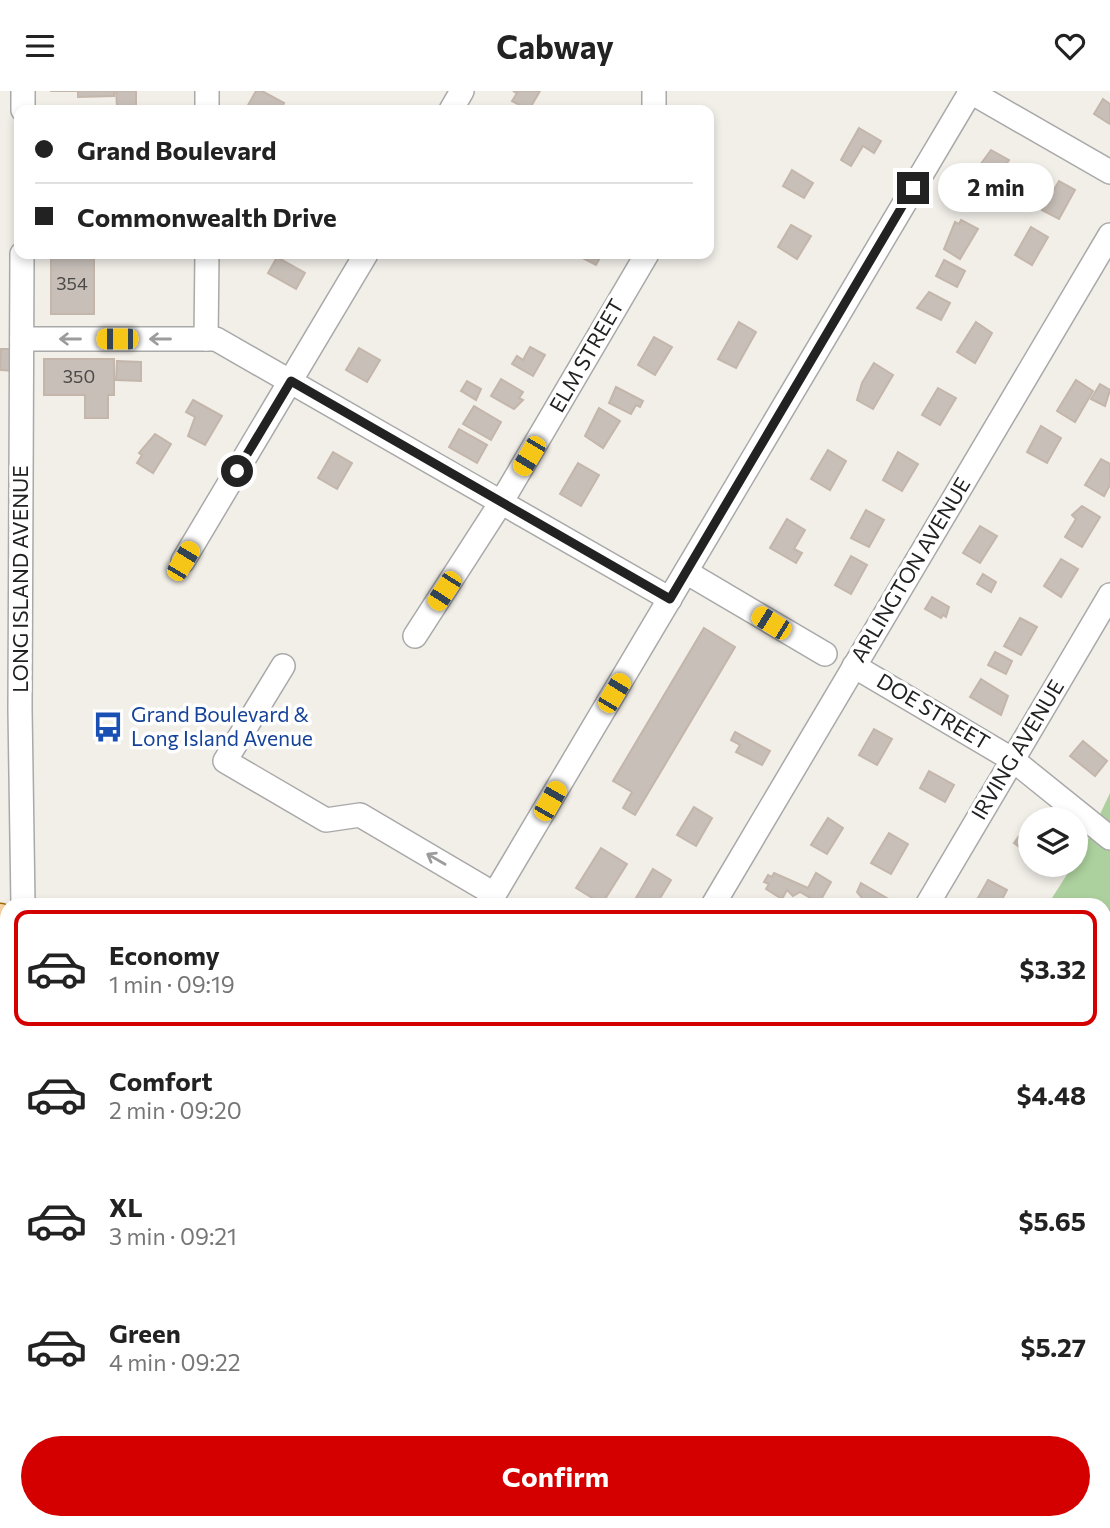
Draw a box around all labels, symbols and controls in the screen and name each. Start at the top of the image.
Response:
text: Cabway [496,26,614,66]
icon: menu [21,27,59,65]
icon: heart [1051,27,1089,65]
text: Grand Boulevard [77,134,276,165]
callout: 2 min [937,163,1053,213]
route end [897,172,929,204]
text: 2 min [967,173,1025,201]
text: Commonwealth Drive [77,201,337,232]
house number: 354 [56,272,88,294]
street label: ELM STREET [543,294,628,416]
car [97,329,139,350]
one-way arrow [58,332,81,346]
one-way arrow [149,332,172,346]
house number: 350 [63,365,95,387]
car [510,433,549,479]
route start [221,455,253,487]
street label: LONG ISLAND AVENUE [7,465,32,693]
street label: ARLINGTON AVENUE [845,472,975,666]
car [164,538,203,584]
car [424,568,465,614]
car [748,603,795,643]
street label: DOE STREET [873,667,995,754]
car [595,670,634,716]
street label: IRVING AVENUE [965,675,1068,824]
place label: Grand Boulevard & Long Island Avenue [131,701,313,750]
bus stop icon: Grand Boulevard & Long Island Avenue [91,710,125,744]
car [531,778,570,824]
map controls [1018,807,1088,877]
button: layers [1018,807,1088,877]
one-way arrow [426,852,447,865]
icon: car [25,937,88,1000]
text: Economy [109,939,220,970]
text: $3.32 [1020,953,1086,984]
text: 1 min · 09:19 [109,970,235,998]
icon: car [25,1063,88,1126]
text: Comfort [109,1065,212,1096]
text: $4.48 [1016,1079,1086,1110]
text: 2 min · 09:20 [109,1096,242,1124]
icon: car [25,1189,88,1252]
text: XL [109,1191,143,1222]
text: $5.65 [1019,1205,1086,1236]
text: 3 min · 09:21 [109,1222,237,1250]
icon: car [25,1315,88,1378]
text: Green [109,1317,181,1348]
text: $5.27 [1020,1331,1086,1362]
text: 4 min · 09:22 [109,1348,241,1376]
button: Confirm [21,1436,1090,1516]

